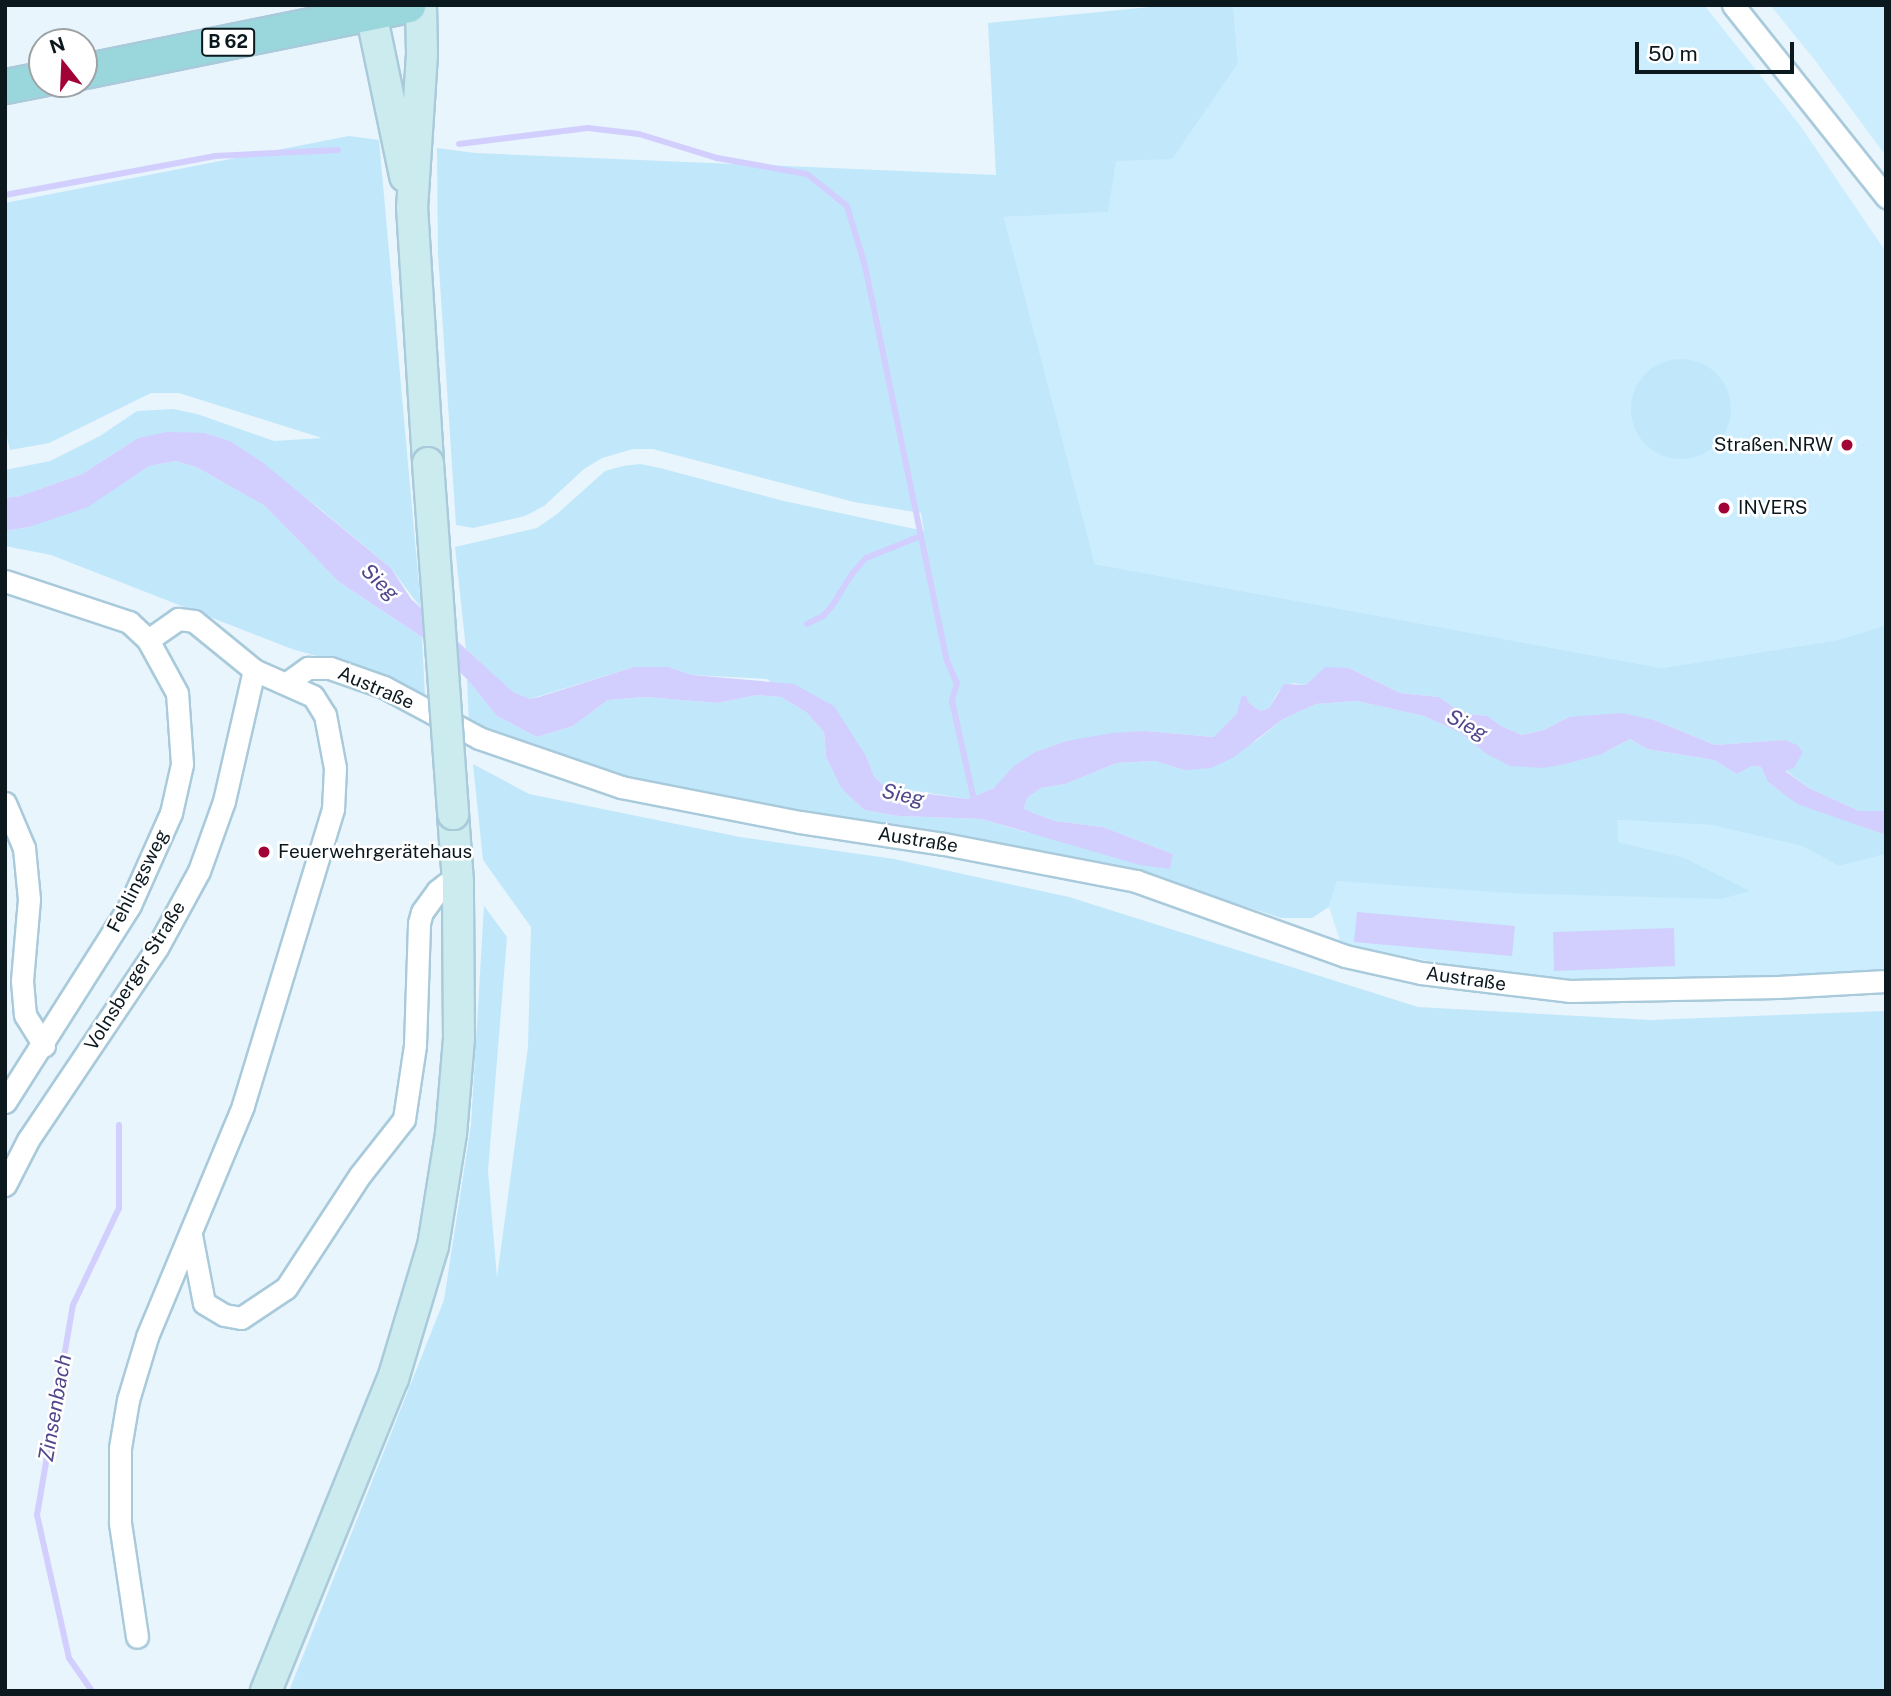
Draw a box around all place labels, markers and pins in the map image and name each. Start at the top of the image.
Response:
place label: Straßen.NRW [1714,434,1833,456]
marker: Straßen.NRW [1839,437,1855,453]
place label: INVERS [1738,497,1808,519]
marker: INVERS [1716,500,1732,516]
place label: Feuerwehrgerätehaus [278,841,472,863]
marker: Feuerwehrgerätehaus [256,844,272,860]

